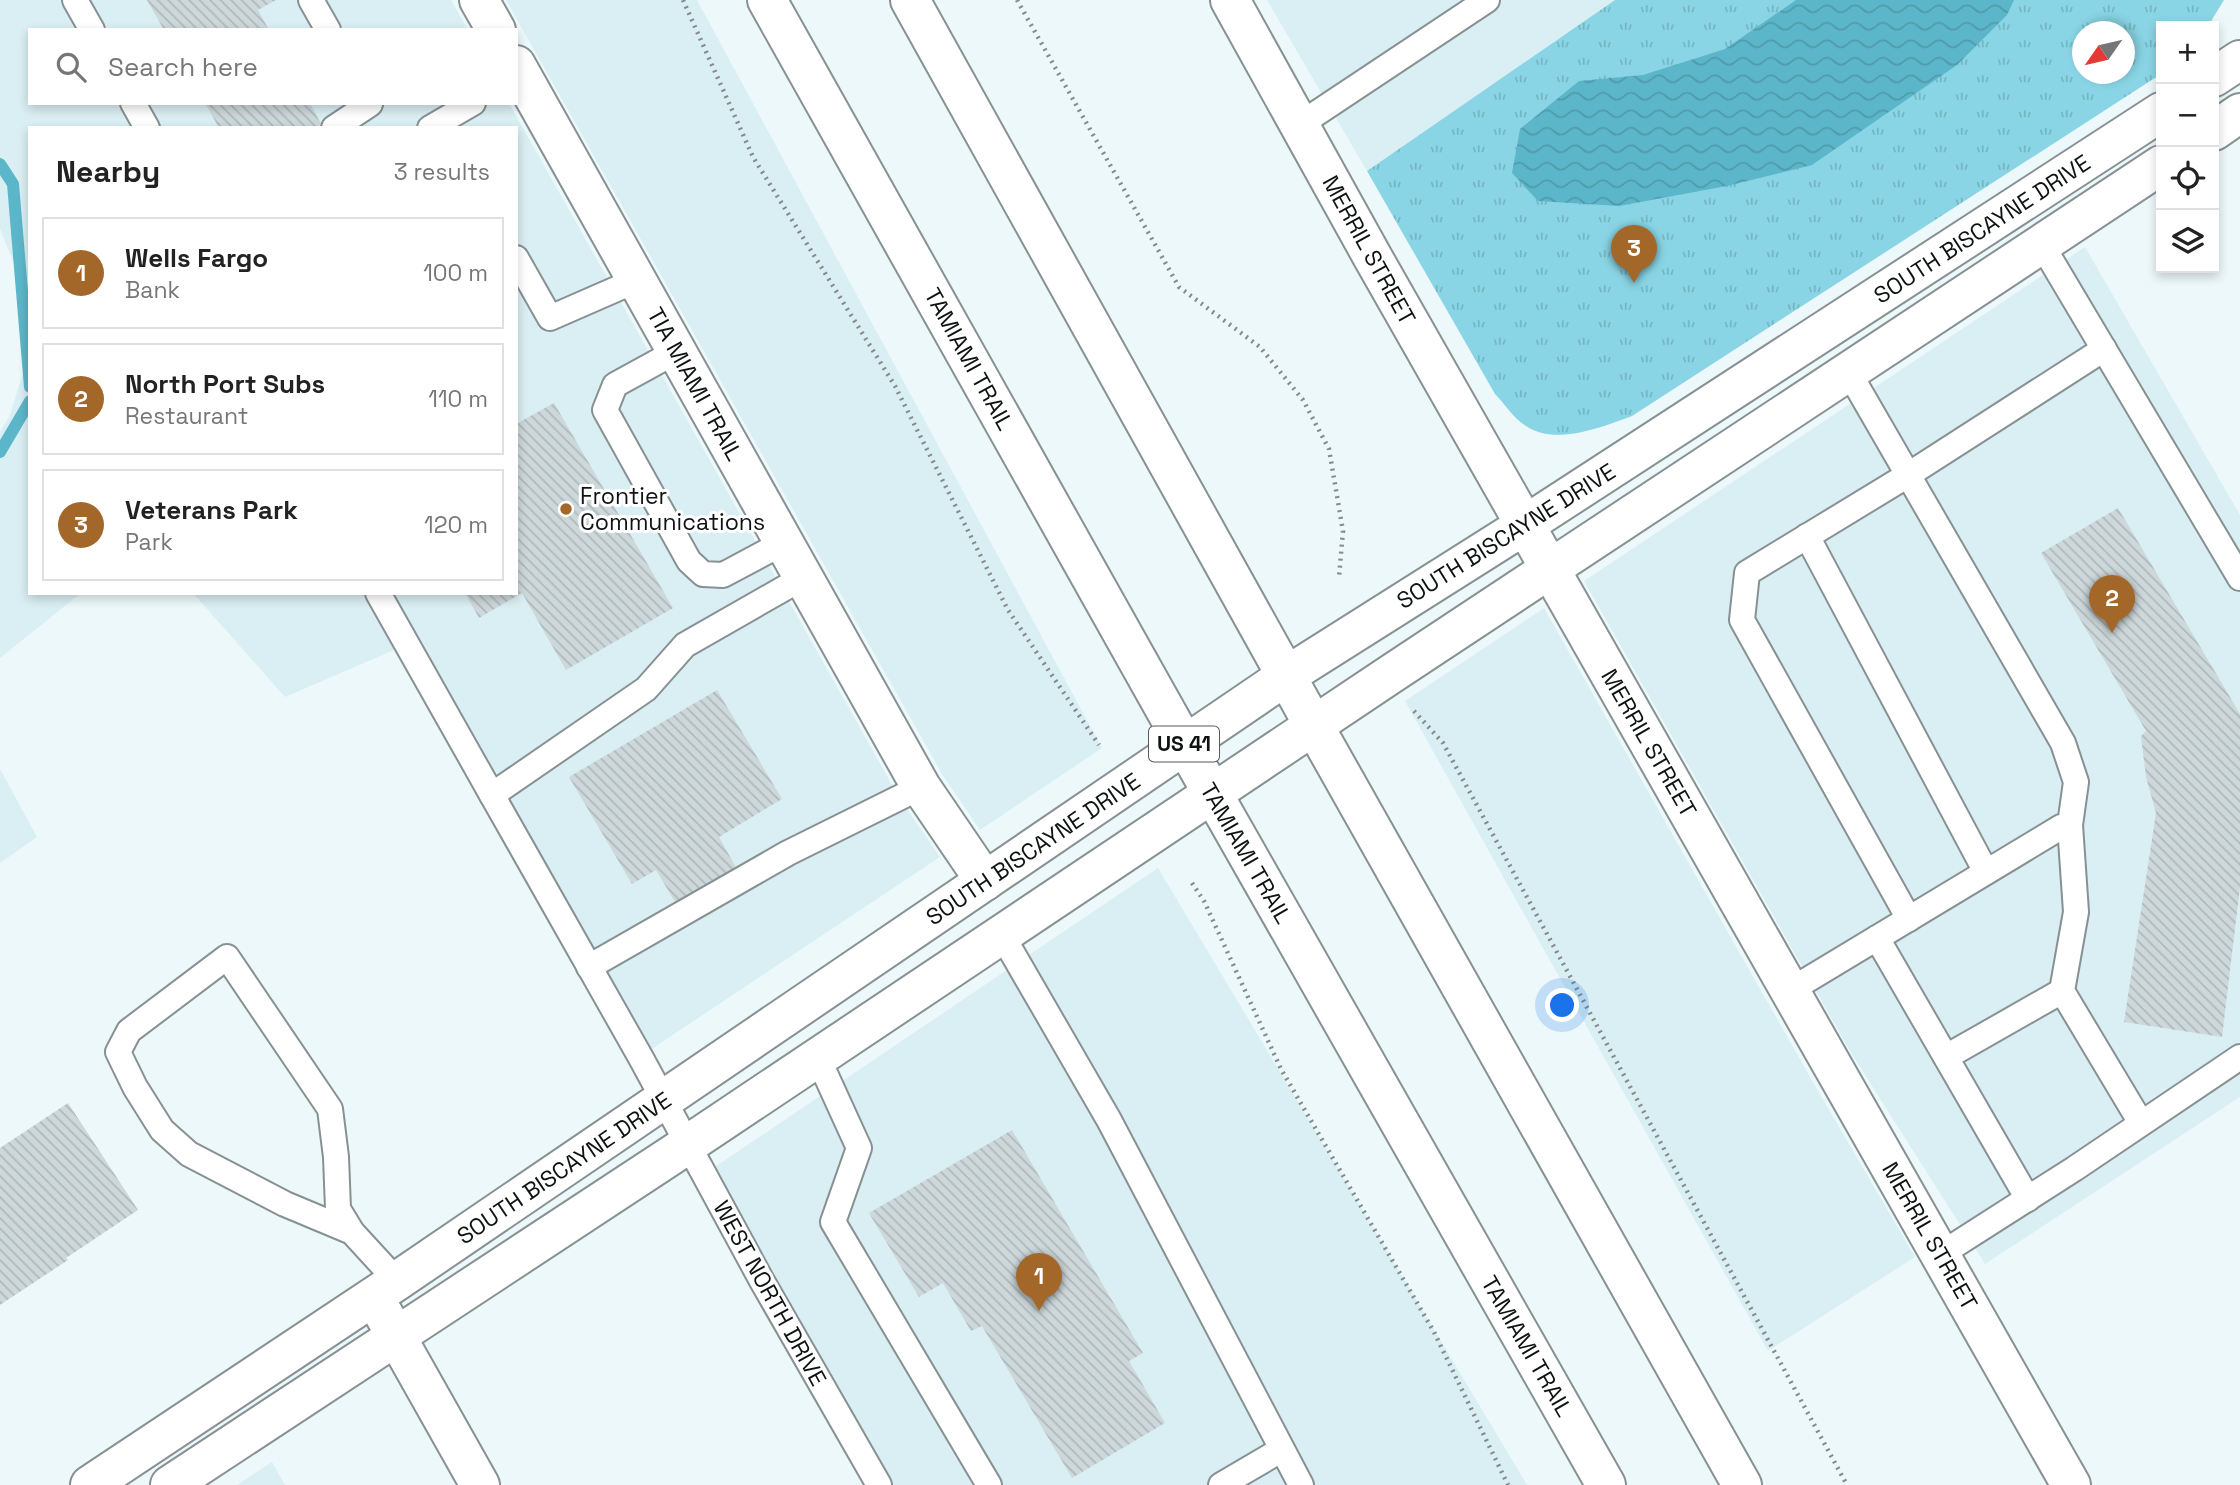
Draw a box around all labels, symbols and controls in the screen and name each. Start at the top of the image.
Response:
north arrow [2072,21,2135,84]
map controls [2156,21,2219,273]
button: + [2156,21,2219,84]
search box [28,28,518,105]
icon: search [52,48,90,86]
text: Search here [108,50,258,84]
button: − [2156,84,2219,147]
button: locate [2156,147,2219,210]
street label: SOUTH BISCAYNE DRIVE [1868,148,2096,310]
text: Nearby [56,152,160,191]
text: 3 results [394,157,490,187]
street label: MERRIL STREET [1316,170,1422,330]
button: layers [2156,210,2219,273]
pin: 3 [1611,225,1657,283]
text: Wells Fargo [125,241,268,275]
text: 1 [76,258,86,288]
text: 100 m [423,258,488,288]
text: Bank [125,275,180,305]
street label: TAMIAMI TRAIL [918,283,1020,435]
street label: TIA MIAMI TRAIL [640,302,750,466]
text: North Port Subs [125,367,325,401]
text: 2 [74,384,88,414]
text: 110 m [428,384,488,414]
text: Restaurant [125,401,248,431]
street label: SOUTH BISCAYNE DRIVE [1391,456,1621,616]
place label: Frontier Communications [580,481,765,537]
text: Veterans Park [125,493,298,527]
marker: Frontier Communications [558,501,574,517]
text: 3 [74,510,88,540]
text: 120 m [424,510,488,540]
text: Park [125,527,173,557]
pin: 2 [2089,575,2135,633]
street label: MERRIL STREET [1594,664,1704,822]
road number: US 41 [1149,726,1219,762]
street label: SOUTH BISCAYNE DRIVE [920,766,1146,932]
street label: TAMIAMI TRAIL [1194,777,1298,929]
your location [1545,988,1579,1022]
street label: SOUTH BISCAYNE DRIVE [451,1085,677,1251]
street label: MERRIL STREET [1875,1157,1985,1315]
street label: WEST NORTH DRIVE [707,1195,833,1391]
pin: 1 [1016,1253,1062,1311]
street label: TAMIAMI TRAIL [1475,1270,1579,1422]

